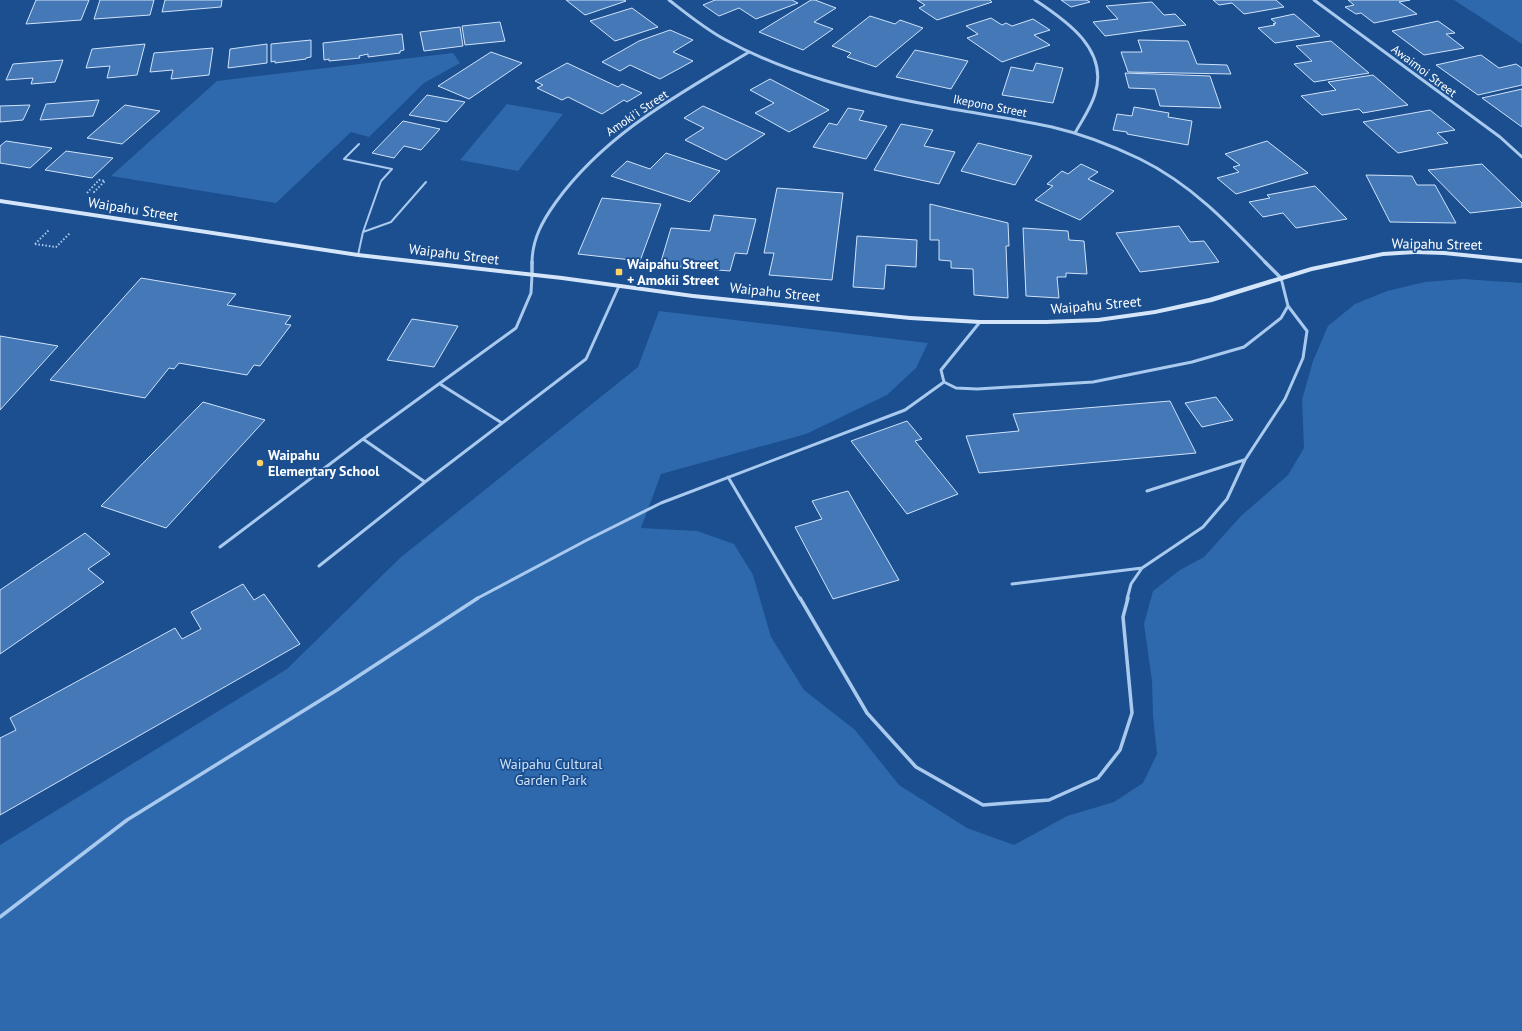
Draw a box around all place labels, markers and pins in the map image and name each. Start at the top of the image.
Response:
place label: Waipahu Street + Amokii Street [627,255,719,289]
marker: Waipahu Street + Amokii Street [614,267,624,277]
place label: Waipahu Elementary School [268,446,380,480]
marker: Waipahu Elementary School [255,458,265,468]

